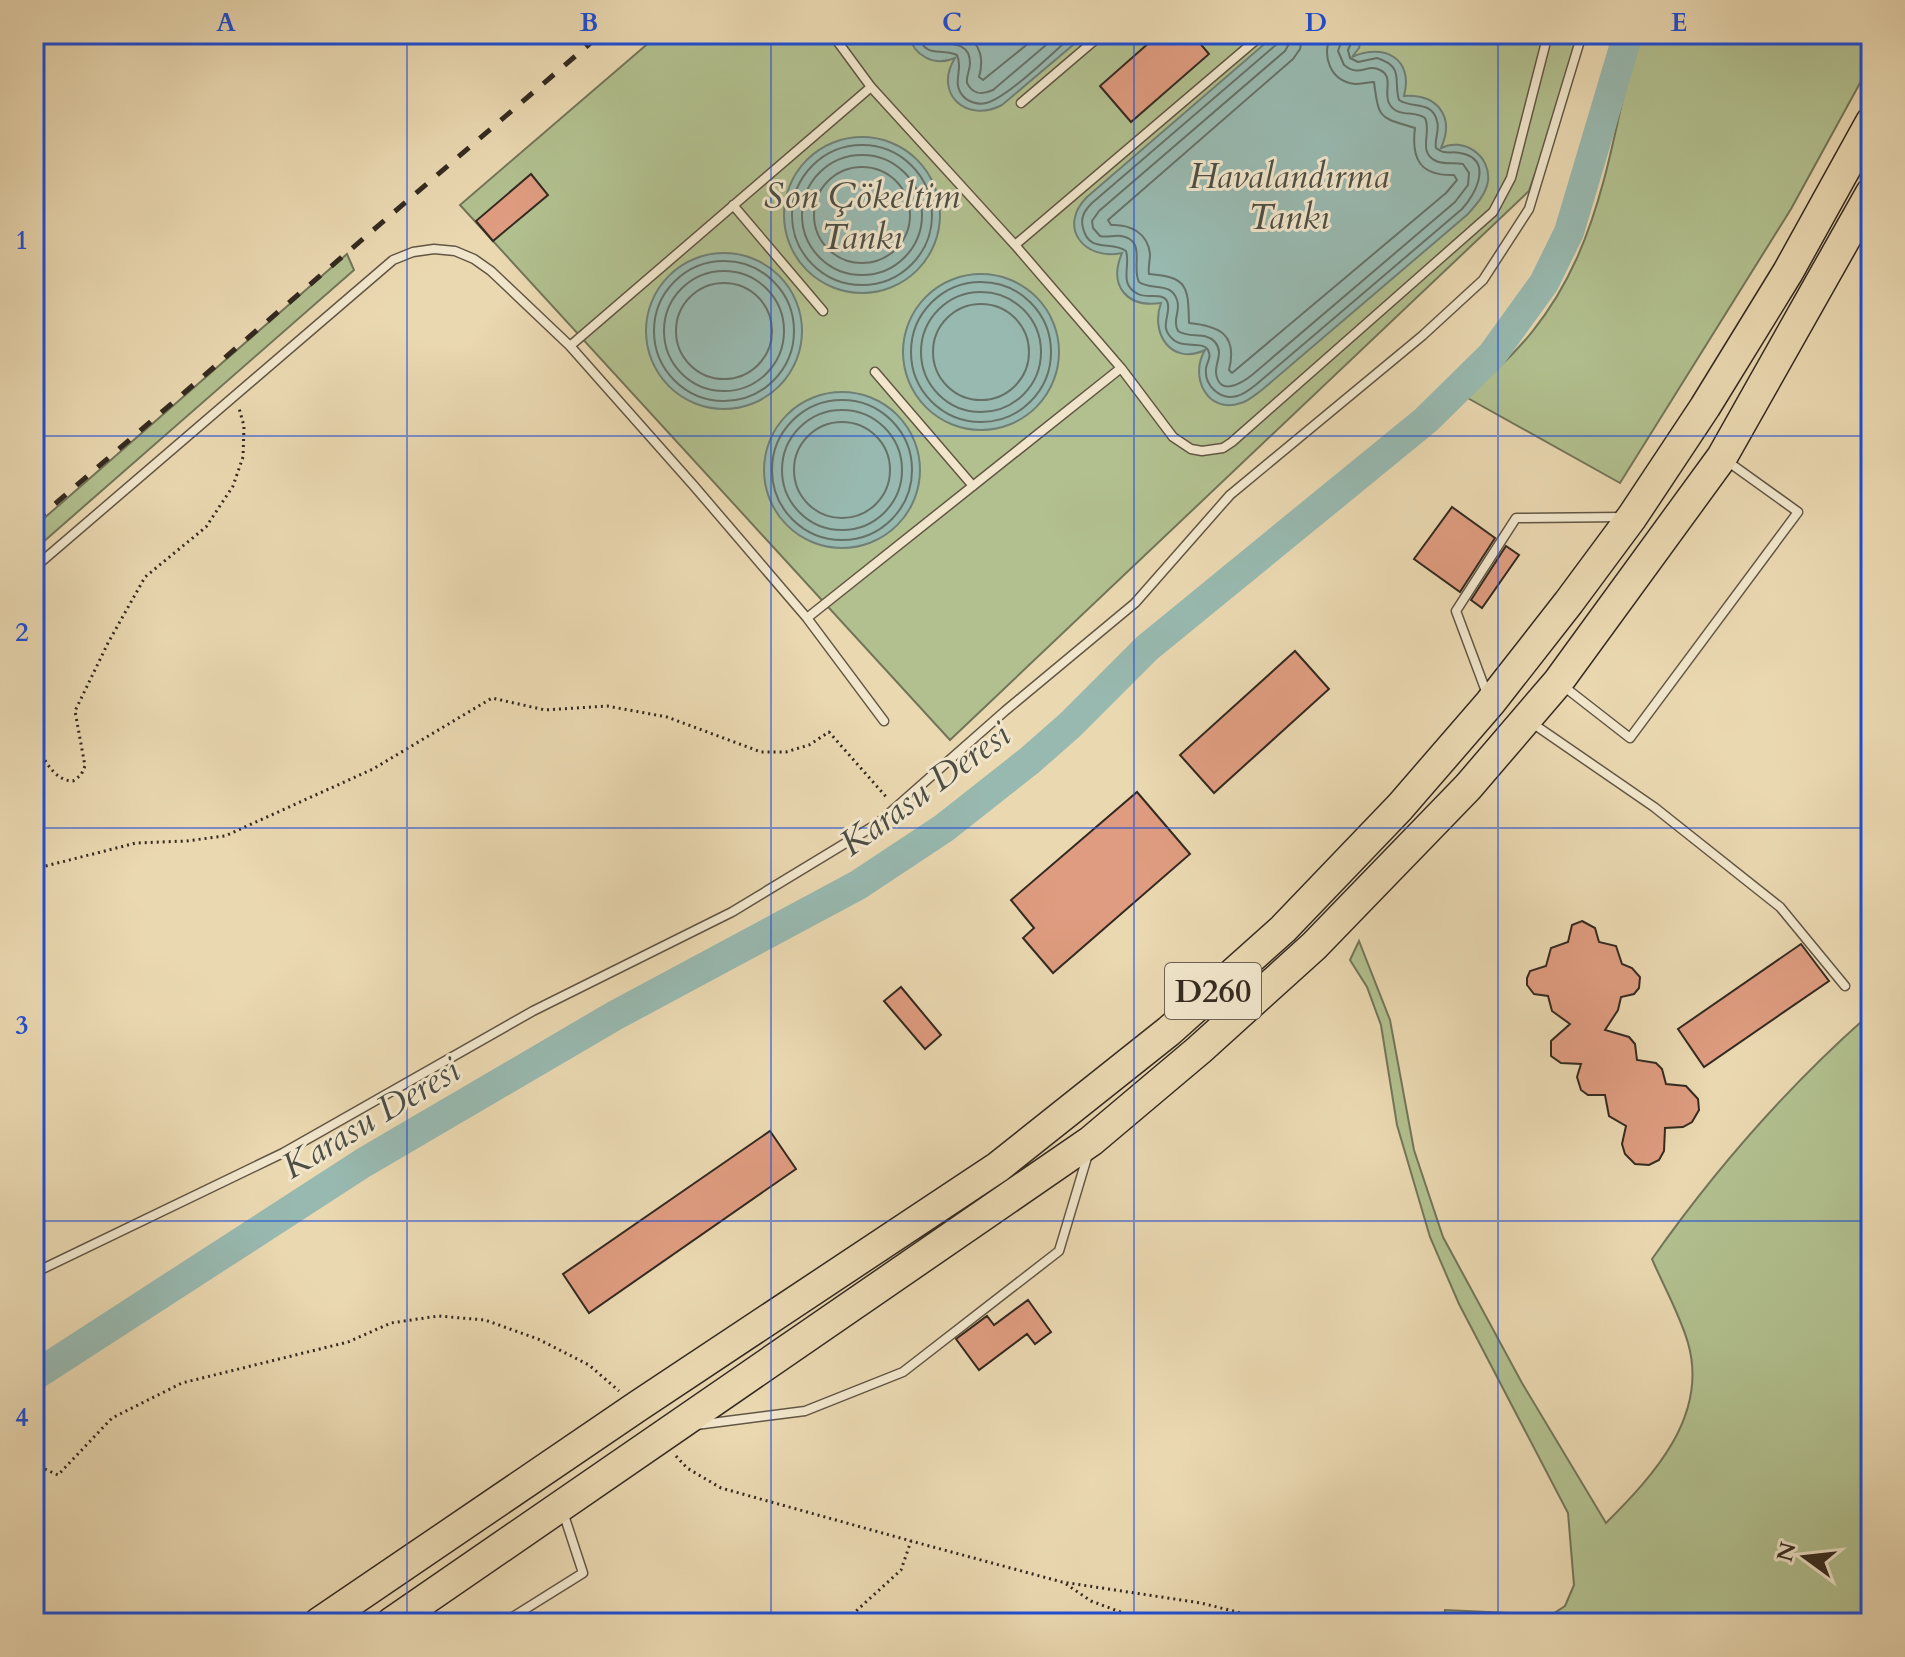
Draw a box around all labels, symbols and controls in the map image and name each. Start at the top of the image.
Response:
text: A [216,5,236,40]
text: B [580,5,598,40]
text: C [942,5,962,40]
text: D [1305,5,1327,40]
text: E [1671,5,1687,40]
water label: Havalandırma Tankı [1189,152,1389,242]
water label: Son Çökeltim Tankı [764,172,960,262]
text: 1 [15,223,29,258]
text: 2 [15,615,29,650]
water label: Karasu Deresi [830,710,1021,868]
road number: D260 [1165,963,1261,1019]
text: 3 [15,1008,29,1043]
water label: Karasu Deresi [272,1045,470,1191]
text: 4 [15,1400,29,1435]
north arrow [1765,1517,1845,1597]
text: N [1770,1539,1804,1565]

